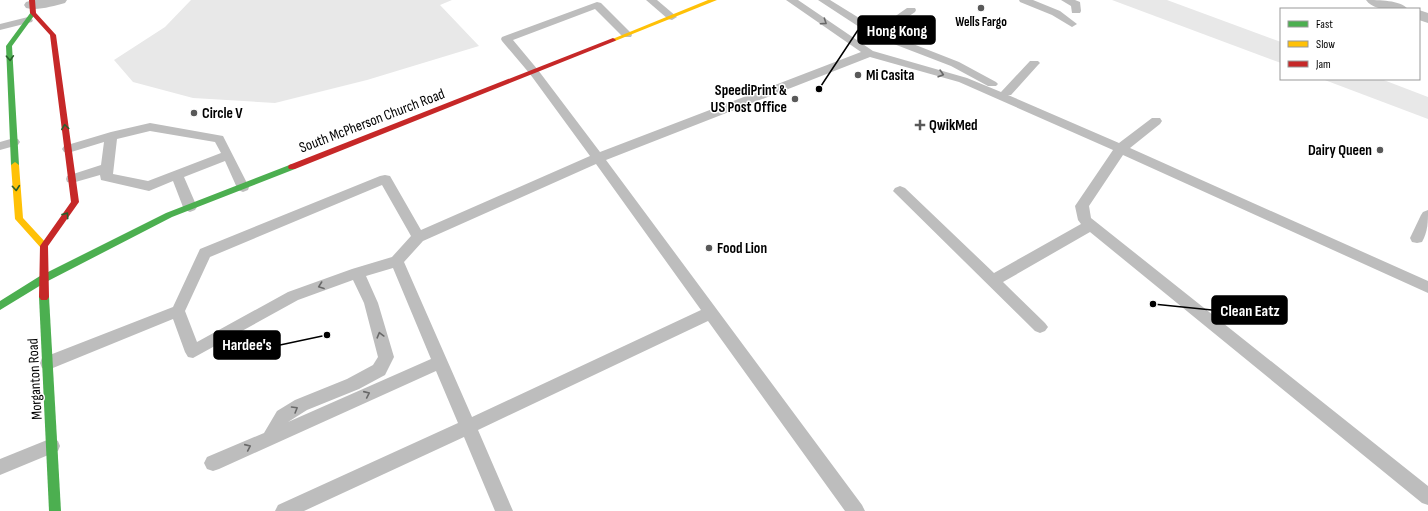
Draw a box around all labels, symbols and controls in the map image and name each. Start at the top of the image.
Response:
marker: Wells Fargo [976,3,986,13]
legend [1280,8,1420,80]
place label: Wells Fargo [955,14,1007,30]
callout: Hong Kong [858,16,935,44]
one-way arrow [819,17,826,24]
text: Fast [1316,17,1333,32]
text: Hong Kong [867,22,927,41]
text: Slow [1316,37,1335,52]
one-way arrow [5,55,14,61]
text: Jam [1315,57,1331,72]
place label: Mi Casita [866,66,914,85]
one-way arrow [937,69,944,78]
marker: Mi Casita [853,70,863,80]
place label: SpeediPrint & US Post Office [711,81,787,117]
street label: South McPherson Church Road [297,84,447,158]
marker: SpeediPrint & US Post Office [790,94,800,104]
place label: Circle V [202,104,243,123]
marker: Circle V [189,108,199,118]
place label: QwikMed [929,116,978,135]
marker: QwikMed [914,119,926,131]
one-way arrow [61,124,70,130]
place label: Dairy Queen [1308,141,1372,160]
marker: Dairy Queen [1375,145,1385,155]
one-way arrow [12,185,21,191]
one-way arrow [61,212,69,219]
place label: Food Lion [717,239,767,258]
marker: Food Lion [704,243,714,253]
one-way arrow [317,282,324,290]
callout: Clean Eatz [1212,296,1287,324]
text: Clean Eatz [1220,302,1280,321]
callout: Hardee's [214,331,280,359]
one-way arrow [376,332,385,339]
text: Hardee's [222,336,272,355]
street label: Morganton Road [23,338,47,420]
one-way arrow [364,391,371,399]
one-way arrow [291,406,298,413]
one-way arrow [244,444,252,452]

